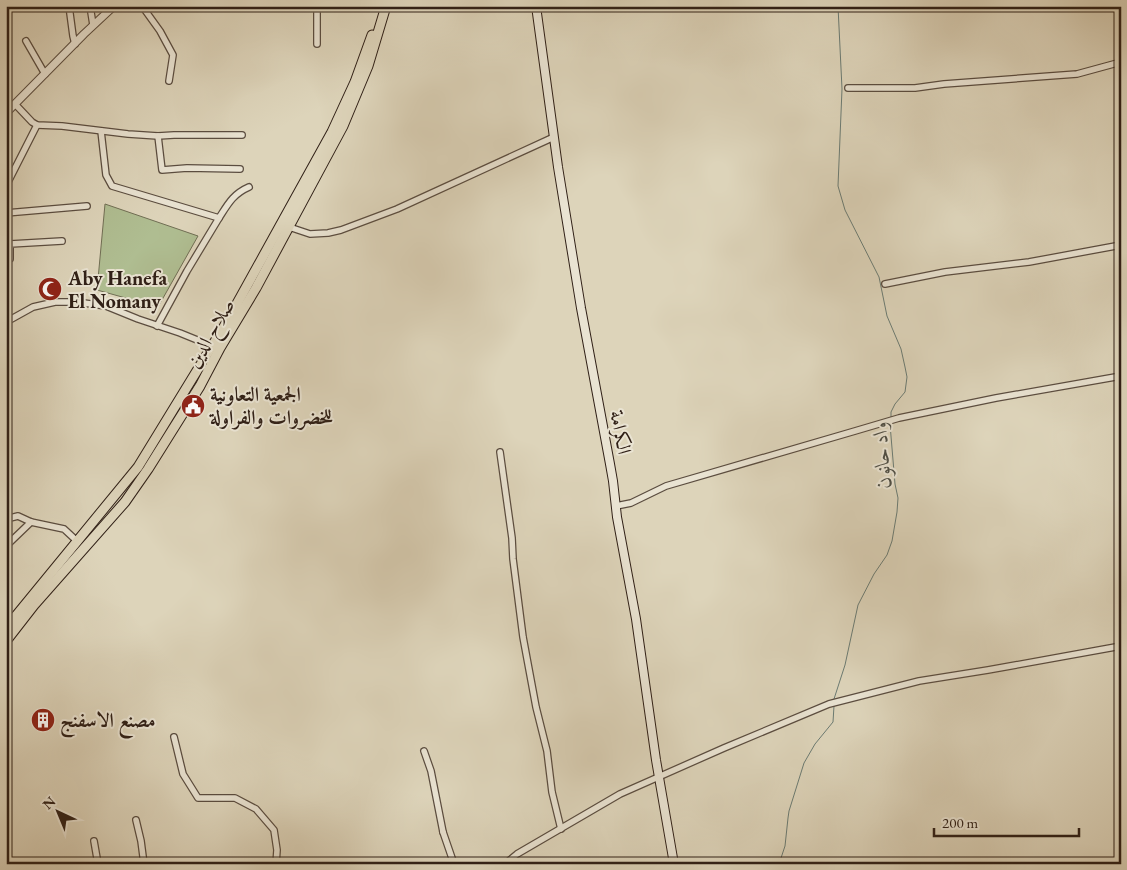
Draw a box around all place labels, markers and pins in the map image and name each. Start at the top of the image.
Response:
place label: Aby Hanefa El Nomany [67,265,168,314]
mosque icon: Aby Hanefa El Nomany [37,276,63,302]
place label: الجمعية التعاونية للخضروات والفراولة [208,381,333,430]
public building icon: الجمعية التعاونية للخضروات والفراولة [180,393,206,419]
building icon: مصنع الاسفنج [30,707,56,733]
place label: مصنع الاسفنج [60,707,155,739]

